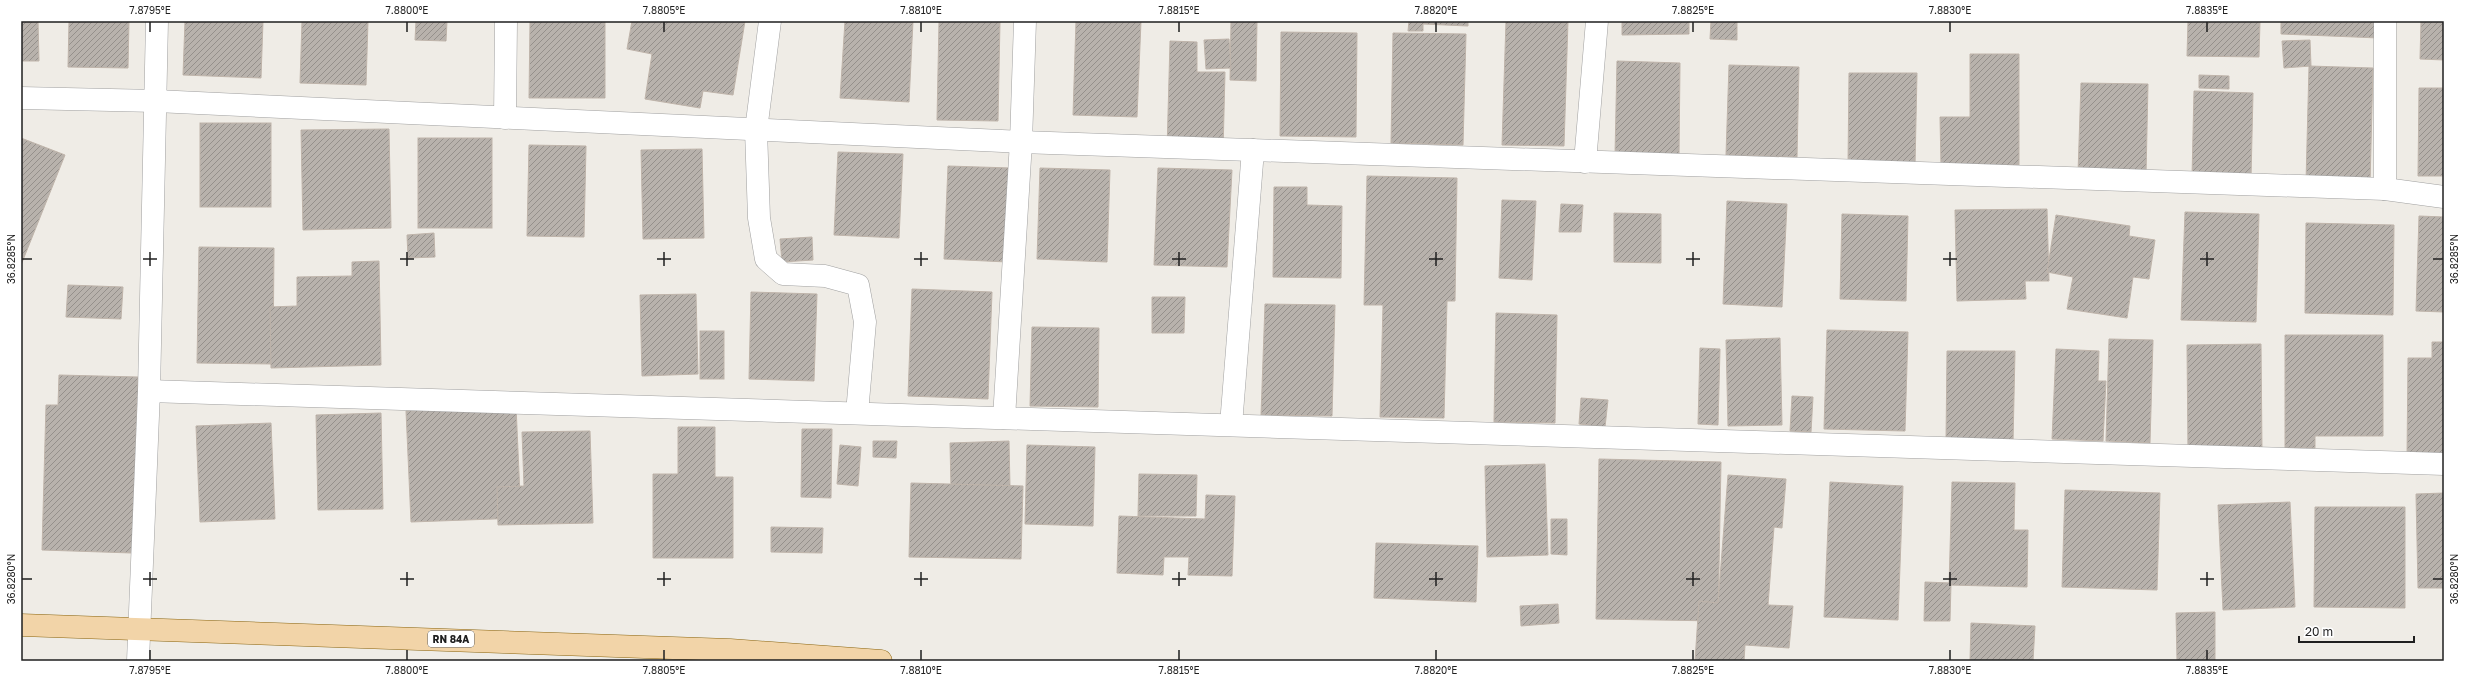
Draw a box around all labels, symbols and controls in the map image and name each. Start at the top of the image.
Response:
text: 7.8795°E [129,4,171,16]
text: 7.8800°E [386,4,428,16]
text: 7.8805°E [643,4,685,16]
text: 7.8810°E [900,4,942,16]
text: 7.8815°E [1158,4,1200,16]
text: 7.8820°E [1415,4,1457,16]
text: 7.8825°E [1672,4,1714,16]
text: 7.8830°E [1929,4,1971,16]
text: 7.8835°E [2186,4,2228,16]
text: 36.8285°N [5,234,17,284]
text: 36.8285°N [2448,234,2460,284]
text: 36.8280°N [5,554,17,604]
text: 36.8280°N [2448,554,2460,604]
scale bar [2299,618,2414,644]
text: 20 m [2305,624,2333,639]
road number: RN 84A [428,631,474,647]
text: 7.8795°E [129,664,171,676]
text: 7.8800°E [386,664,428,676]
text: 7.8805°E [643,664,685,676]
text: 7.8810°E [900,664,942,676]
text: 7.8815°E [1158,664,1200,676]
text: 7.8820°E [1415,664,1457,676]
text: 7.8825°E [1672,664,1714,676]
text: 7.8830°E [1929,664,1971,676]
text: 7.8835°E [2186,664,2228,676]

